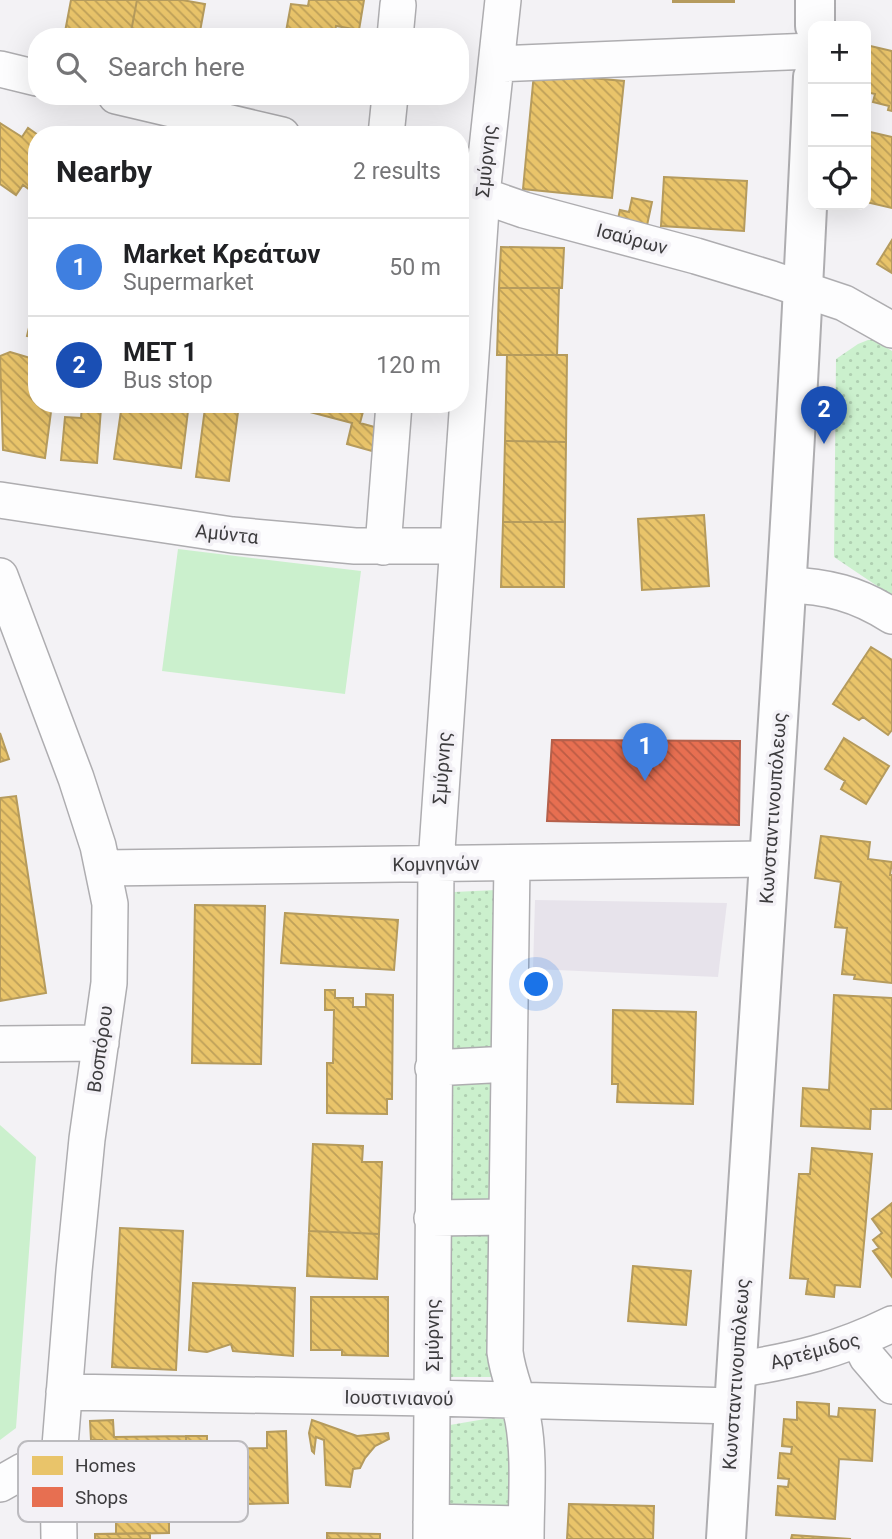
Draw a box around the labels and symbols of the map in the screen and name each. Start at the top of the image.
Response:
street label: Σμύρνης [471,124,501,198]
street label: Ισαύρων [594,219,670,259]
pin: 2 [801,386,847,444]
street label: Αμύντα [194,519,260,549]
street label: Κωνσταντινουπόλεως [755,711,791,905]
pin: 1 [622,723,668,781]
street label: Σμύρνης [428,731,456,805]
street label: Κομνηνών [392,852,480,876]
your location [519,967,553,1001]
street label: Βοσπόρου [83,1004,117,1094]
street label: Κωνσταντινουπόλεως [718,1277,754,1471]
street label: Σμύρνης [421,1299,444,1371]
street label: Αρτέμιδος [768,1328,862,1374]
street label: Ιουστινιανού [344,1386,454,1410]
legend [18,1441,248,1522]
text: Homes [75,1454,136,1477]
text: Shops [75,1486,128,1509]

